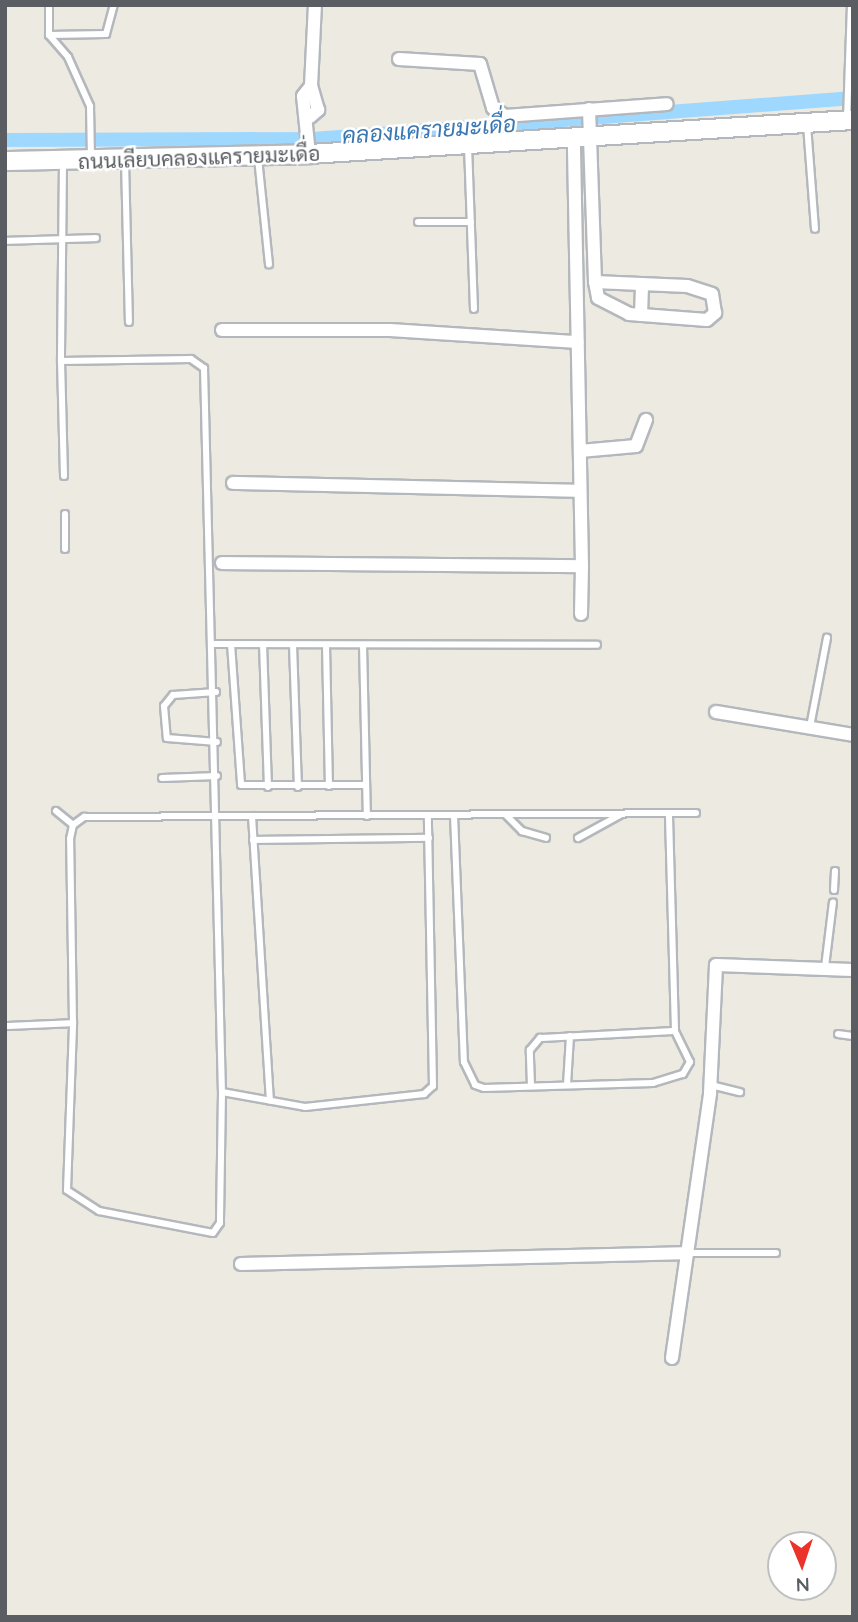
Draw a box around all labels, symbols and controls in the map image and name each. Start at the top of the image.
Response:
water label: คลองแครายมะเดื่อ [341,110,517,150]
street label: ถนนเลียบคลองแครายมะเดื่อ [77,140,321,174]
north arrow [767,1531,837,1601]
text: N [795,1573,810,1597]

